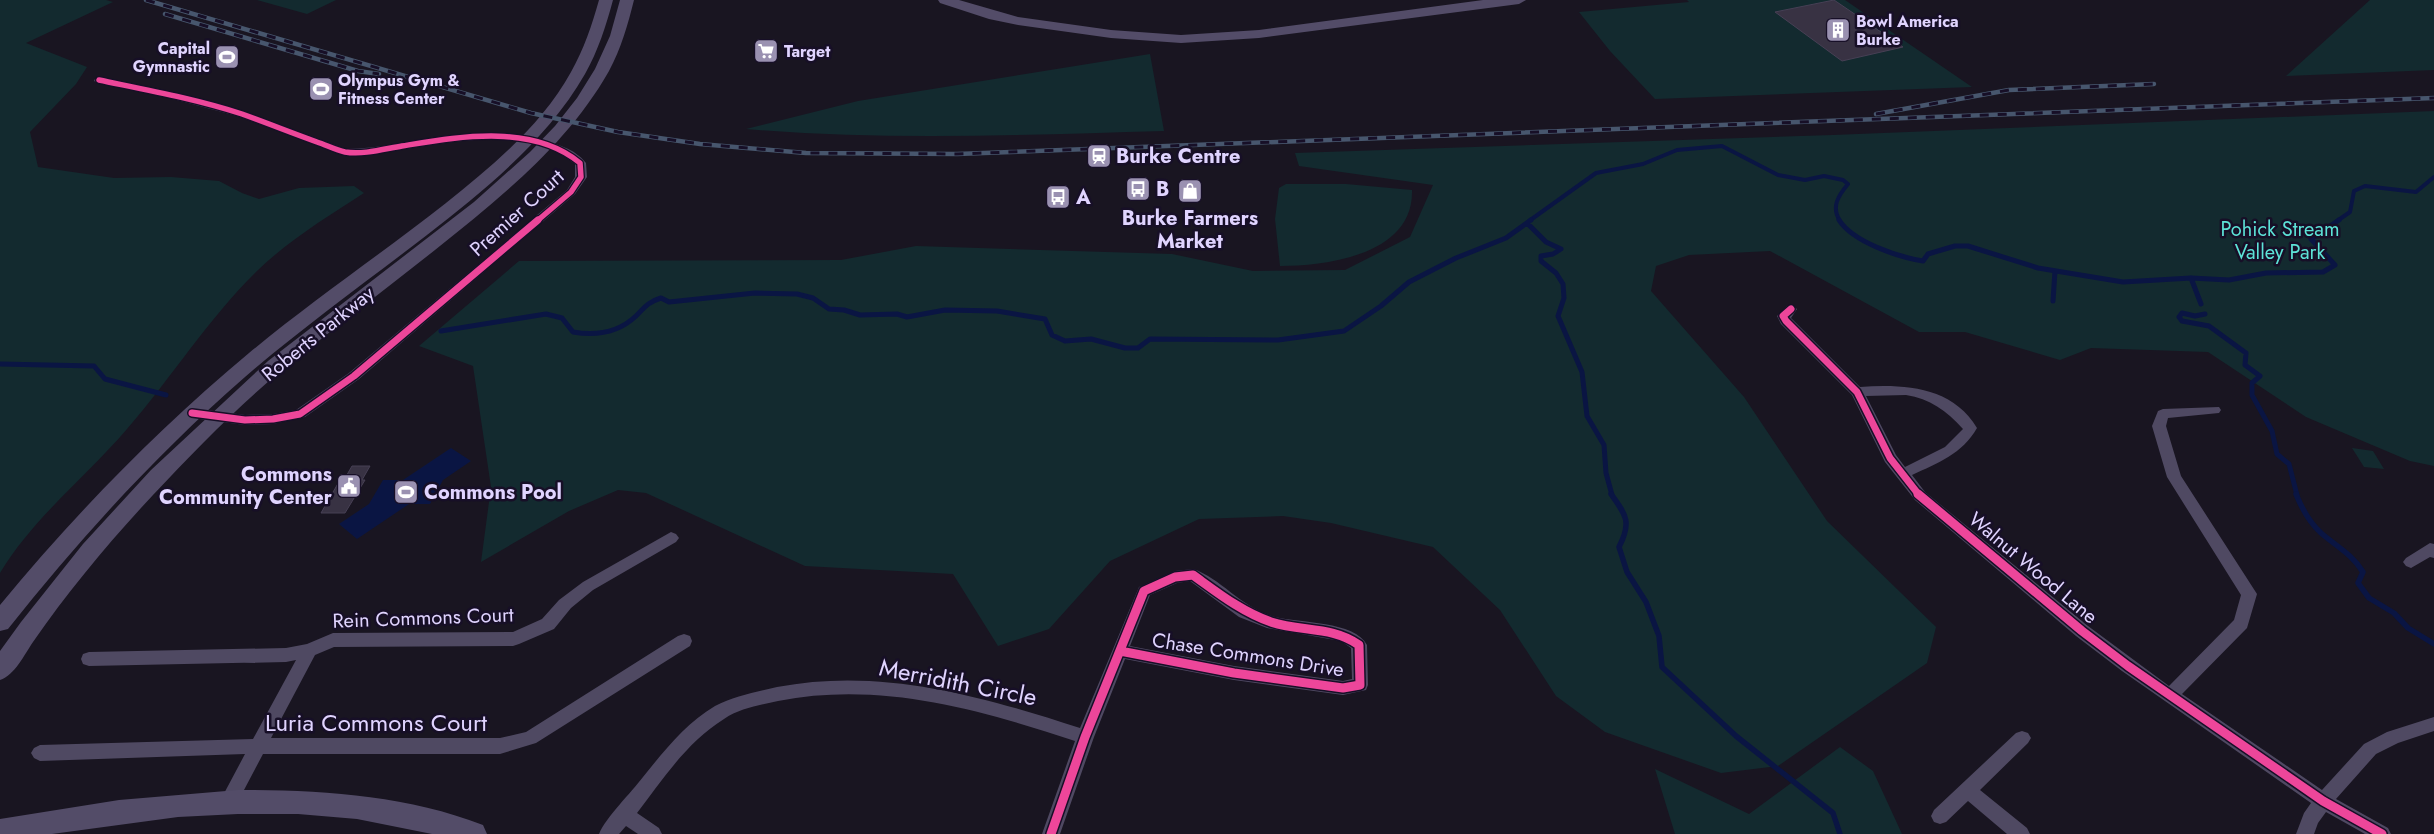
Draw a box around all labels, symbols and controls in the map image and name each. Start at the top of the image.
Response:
place label: Bowl America Burke [1856,10,1959,51]
building icon: Bowl America Burke [1825,17,1851,43]
place label: Capital Gymnastic [133,37,210,78]
supermarket icon: Target [753,38,779,64]
place label: Target [784,40,831,63]
sports icon: Capital Gymnastic [214,44,240,70]
place label: Olympus Gym & Fitness Center [338,69,460,110]
sports icon: Olympus Gym & Fitness Center [308,76,334,102]
place label: Burke Centre [1116,142,1240,171]
station icon: Burke Centre [1086,143,1112,169]
street label: Premier Court [463,163,571,263]
place label: B [1156,175,1169,204]
bus stop icon: B [1125,176,1151,202]
shop icon: Burke Farmers Market [1177,178,1203,204]
place label: A [1075,183,1091,212]
bus stop icon: A [1045,184,1071,210]
place label: Burke Farmers Market [1122,204,1258,256]
park label: Pohick Stream Valley Park [2220,215,2340,267]
street label: Roberts Parkway [255,279,381,389]
place label: Commons Community Center [159,460,333,512]
public building icon: Commons Community Center [336,473,362,499]
place label: Commons Pool [424,478,562,507]
sports icon: Commons Pool [393,479,419,505]
street label: Walnut Wood Lane [1962,505,2104,631]
street label: Rein Commons Court [332,600,514,636]
street label: Chase Commons Drive [1150,626,1346,684]
street label: Merridith Circle [876,650,1040,714]
street label: Luria Commons Court [265,705,487,740]

